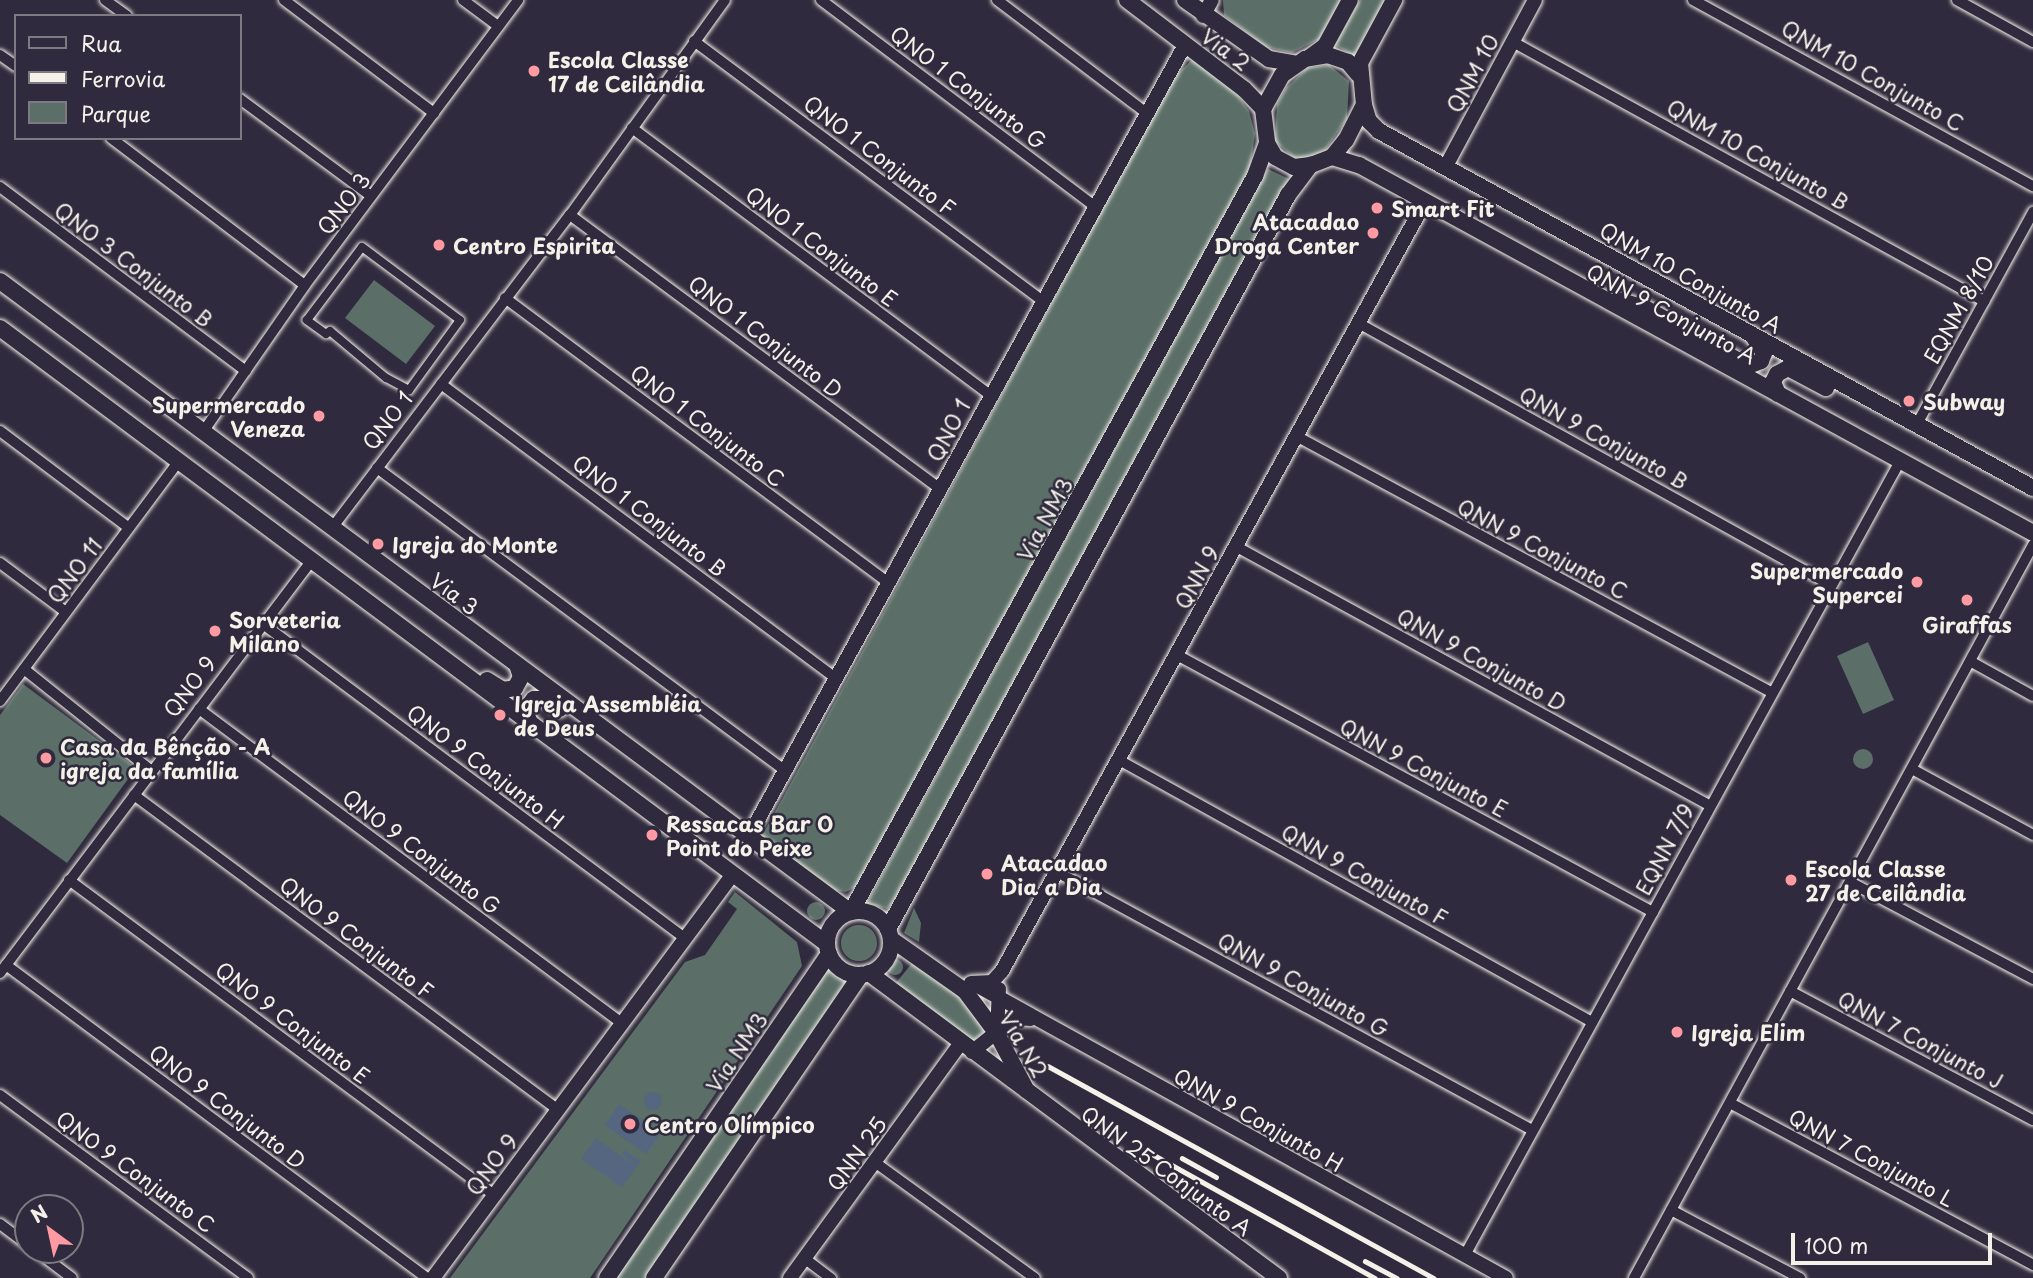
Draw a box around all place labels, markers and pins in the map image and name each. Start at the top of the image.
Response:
place label: Escola Classe 17 de Ceilândia [548,46,708,96]
marker: Escola Classe 17 de Ceilândia [526,63,542,79]
place label: Smart Fit [1391,195,1494,221]
marker: Smart Fit [1369,200,1385,216]
place label: Atacadao Droga Center [1213,208,1359,258]
marker: Atacadao Droga Center [1365,225,1381,241]
place label: Centro Espirita [453,232,617,258]
marker: Centro Espirita [431,237,447,253]
place label: Subway [1923,388,2005,414]
place label: Supermercado Veneza [152,391,305,441]
marker: Subway [1901,393,1917,409]
marker: Supermercado Veneza [311,408,327,424]
place label: Igreja do Monte [392,531,559,557]
marker: Igreja do Monte [370,536,386,552]
place label: Supermercado Supercei [1750,557,1903,607]
marker: Supermercado Supercei [1909,574,1925,590]
marker: Giraffas [1959,592,1975,608]
place label: Sorveteria Milano [229,606,341,656]
place label: Giraffas [1922,611,2012,637]
marker: Sorveteria Milano [207,623,223,639]
place label: Igreja Assembléia de Deus [514,690,701,740]
marker: Igreja Assembléia de Deus [492,707,508,723]
place label: Casa da Bênção - A igreja da família [60,733,272,783]
marker: Casa da Bênção - A igreja da família [38,750,54,766]
place label: Ressacas Bar O Point do Peixe [666,810,833,860]
marker: Ressacas Bar O Point do Peixe [644,827,660,843]
place label: Atacadao Dia a Dia [1001,849,1107,899]
place label: Escola Classe 27 de Ceilândia [1805,855,1970,905]
marker: Atacadao Dia a Dia [979,866,995,882]
marker: Escola Classe 27 de Ceilândia [1783,872,1799,888]
place label: Igreja Elim [1691,1019,1806,1045]
marker: Igreja Elim [1669,1024,1685,1040]
place label: Centro Olímpico [644,1111,815,1137]
marker: Centro Olímpico [622,1116,638,1132]

